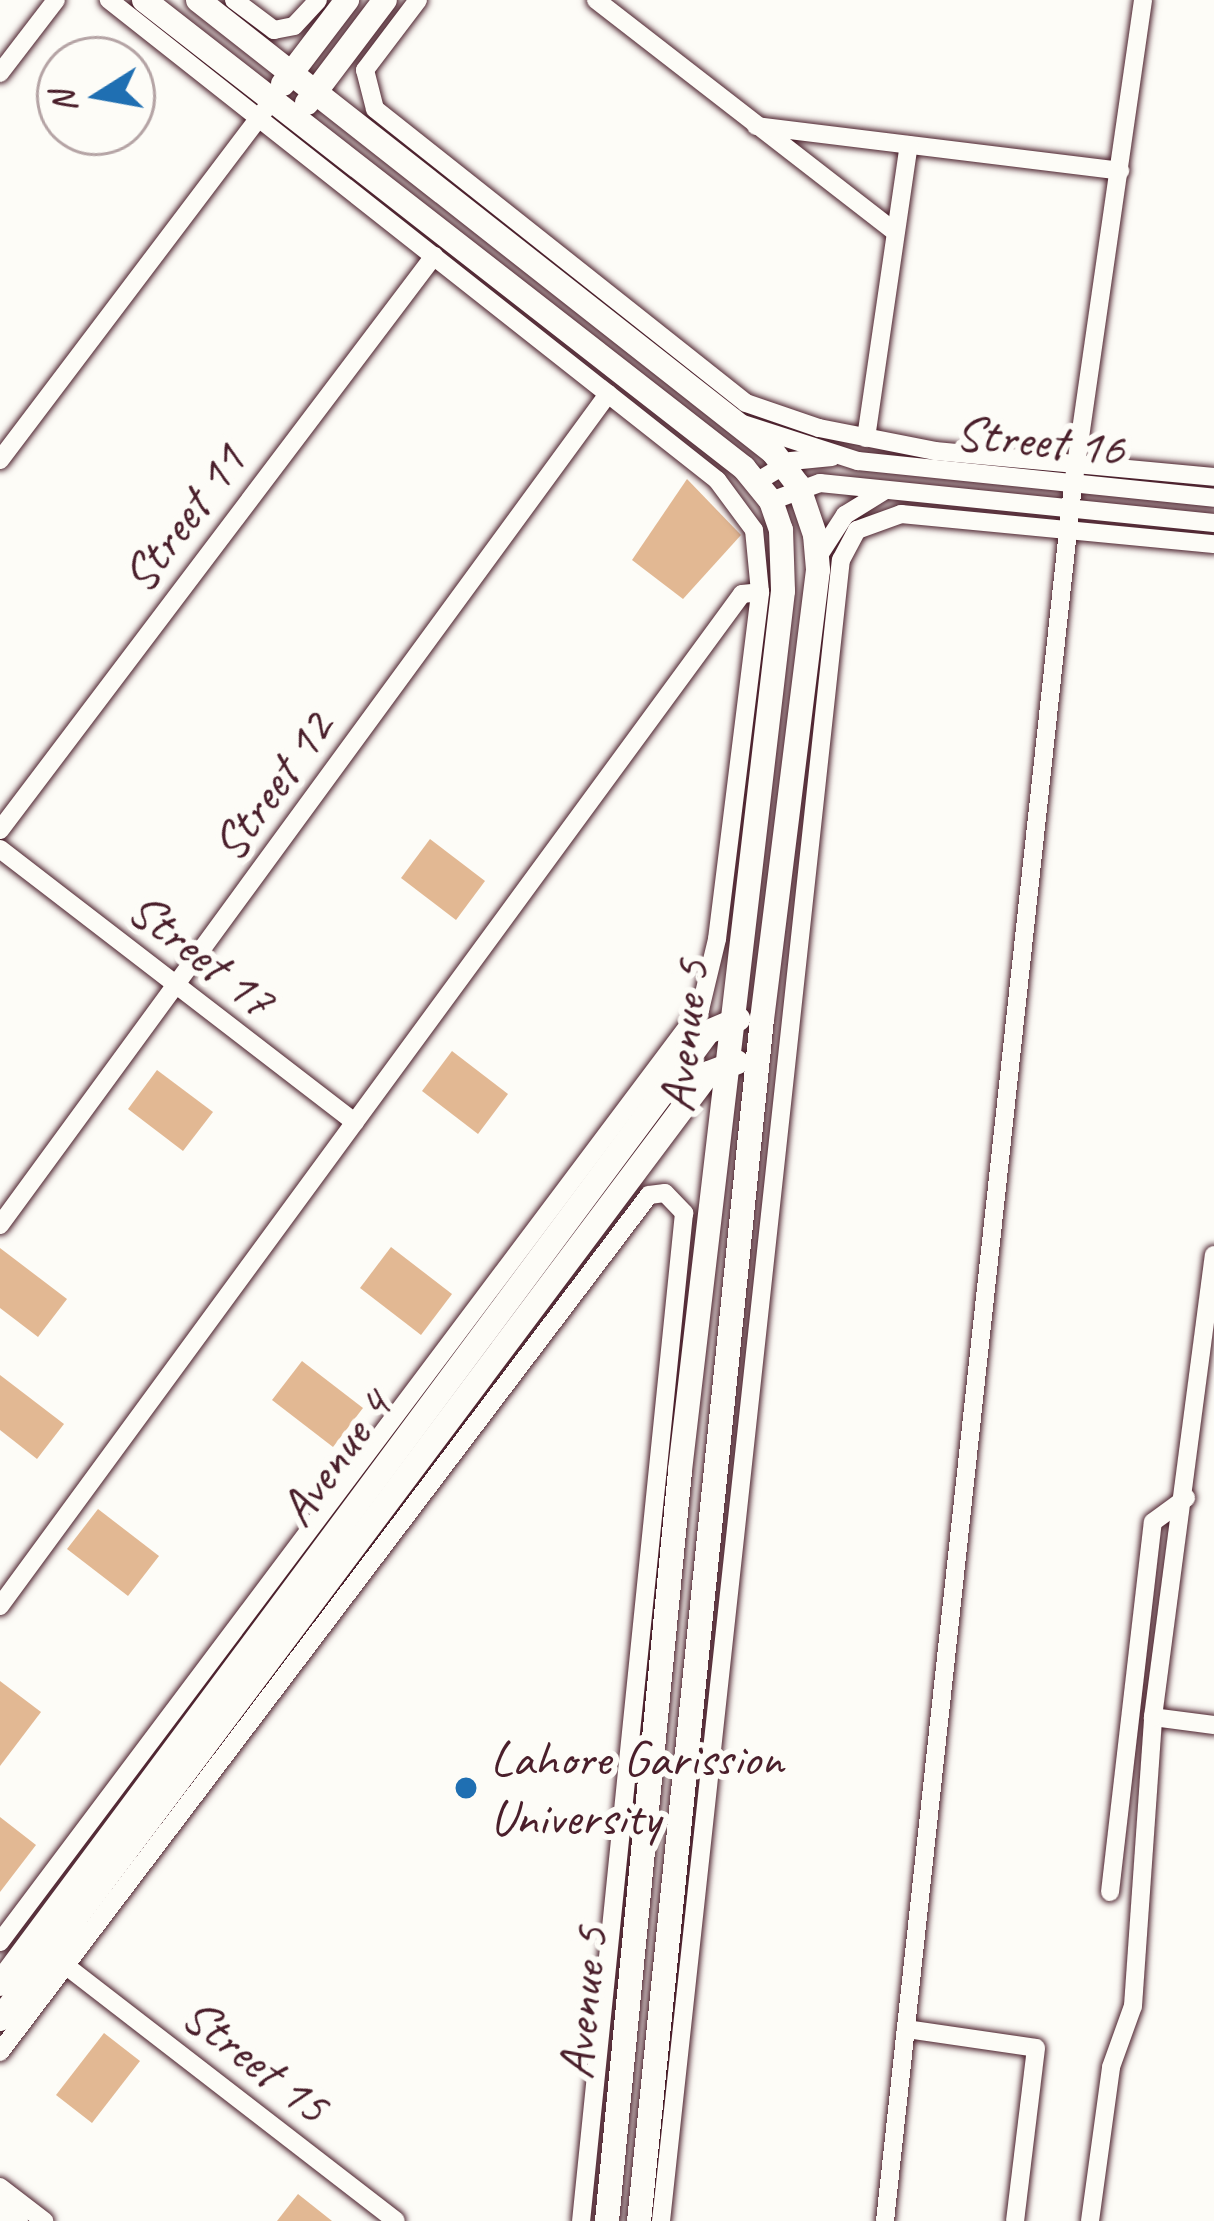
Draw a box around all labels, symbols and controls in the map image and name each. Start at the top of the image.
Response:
north arrow [36,36,156,156]
text: N [41,88,86,116]
street label: Street 16 [953,401,1127,479]
street label: Street 11 [108,432,258,604]
street label: Street 12 [197,700,347,872]
street label: Street 17 [116,878,288,1030]
street label: Avenue 5 [646,957,722,1115]
street label: Avenue 4 [265,1378,405,1538]
place label: Lahore Garission University [490,1728,783,1848]
marker: Lahore Garission University [453,1775,479,1801]
street label: Avenue 5 [545,1924,621,2082]
street label: Street 15 [170,1984,342,2136]

